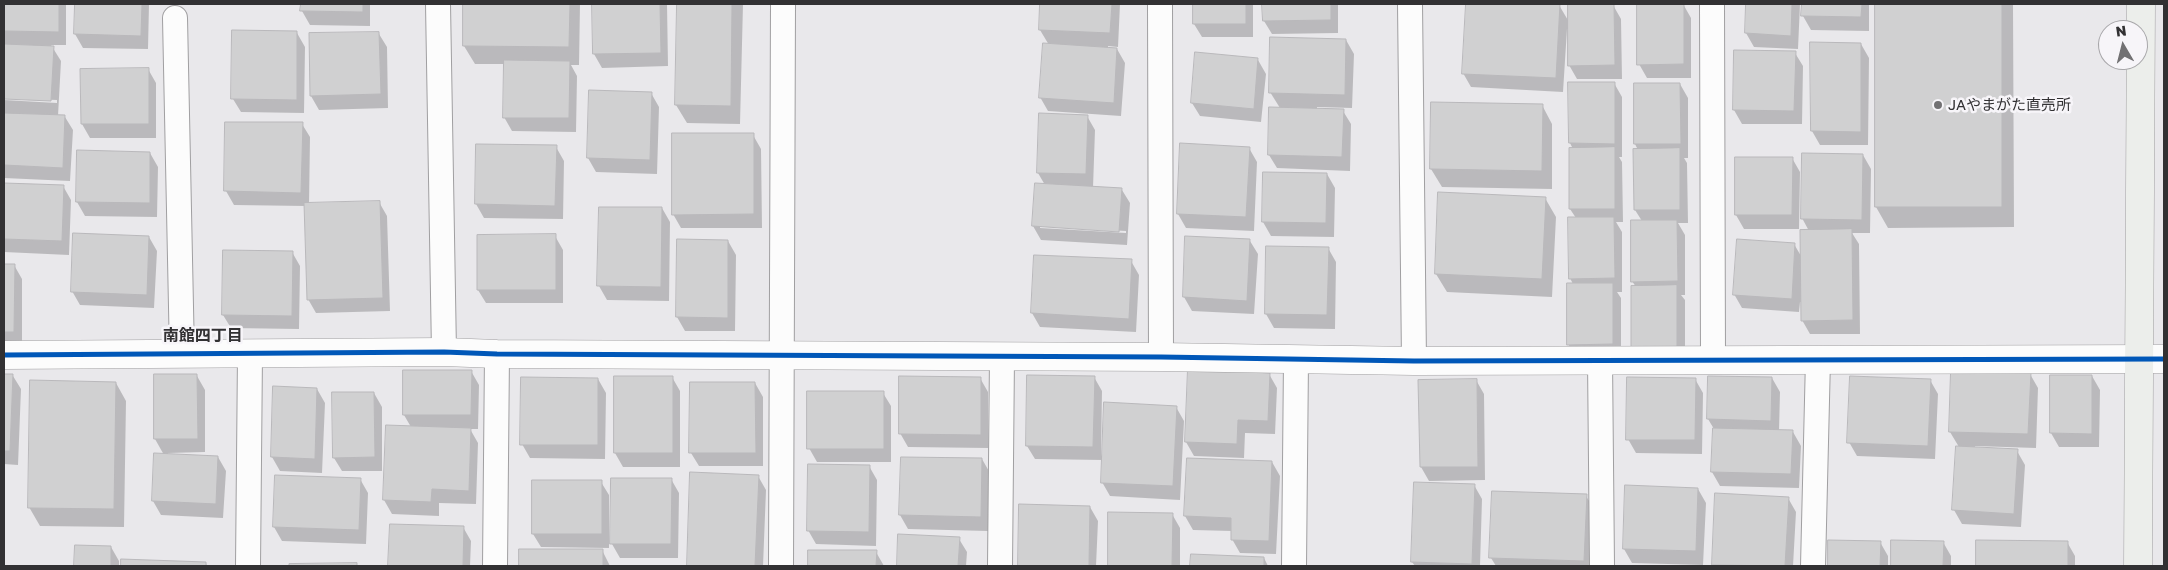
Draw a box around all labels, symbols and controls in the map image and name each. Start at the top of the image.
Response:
north arrow [2098,20,2148,70]
text: N [2115,21,2127,40]
place label: JAやまがた直売所 [1948,96,2071,114]
marker: JAやまがた直売所 [1932,99,1944,111]
district label: 南館四丁目 [163,326,243,346]

